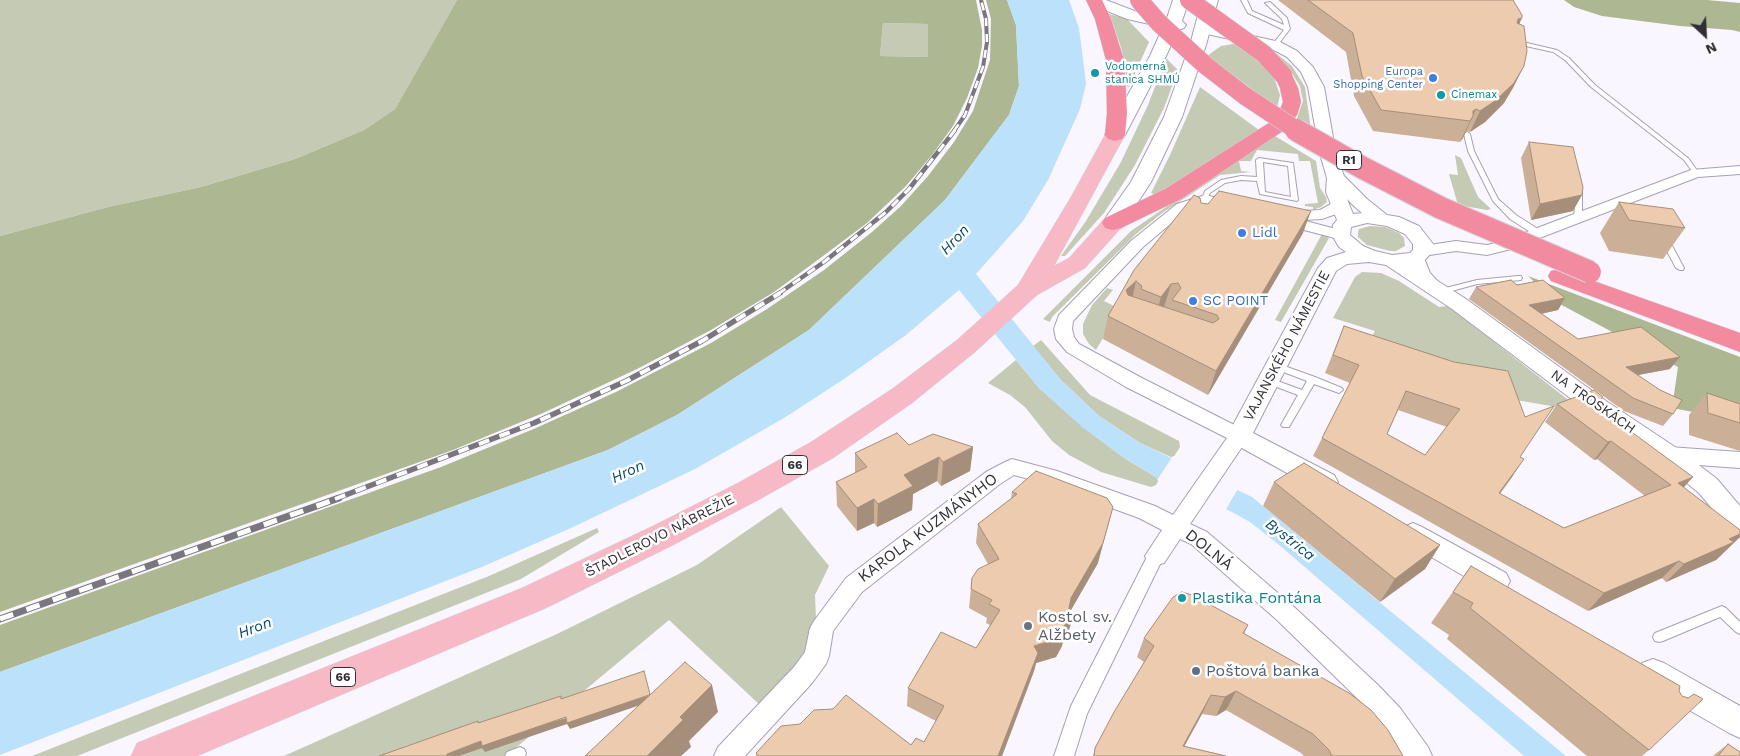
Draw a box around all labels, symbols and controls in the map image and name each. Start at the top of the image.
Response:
north arrow [1680,10,1730,60]
text: N [1703,39,1719,58]
place label: Vodomerná stanica SHMÚ [1105,60,1180,86]
place label: Europa Shopping Center [1333,65,1423,91]
marker: Vodomerná stanica SHMÚ [1089,67,1101,79]
marker: Europa Shopping Center [1427,72,1439,84]
place label: Cinemax [1451,88,1497,102]
marker: Cinemax [1435,89,1447,101]
road number: R1 [1336,150,1362,170]
water label: Hron [937,221,973,259]
place label: Lidl [1252,225,1277,241]
marker: Lidl [1236,227,1248,239]
street label: VAJANSKÉHO NÁMESTIE [1240,268,1334,424]
place label: SC POINT [1203,293,1268,309]
marker: SC POINT [1187,295,1199,307]
street label: NA TROSKÁCH [1547,367,1639,437]
road number: 66 [782,456,808,474]
water label: Hron [609,457,647,487]
street label: KAROLA KUZMÁNYHO [855,469,1001,587]
street label: ŠTADLEROVO NÁBREŽIE [583,491,737,581]
water label: Bystrica [1262,515,1318,565]
street label: DOLNÁ [1181,525,1237,575]
place label: Plastika Fontána [1192,588,1322,608]
marker: Plastika Fontána [1176,592,1188,604]
place label: Kostol sv. Alžbety [1038,607,1112,645]
water label: Hron [236,613,274,643]
marker: Kostol sv. Alžbety [1022,620,1034,632]
place label: Poštová banka [1206,661,1320,681]
marker: Poštová banka [1190,665,1202,677]
road number: 66 [330,668,356,686]

